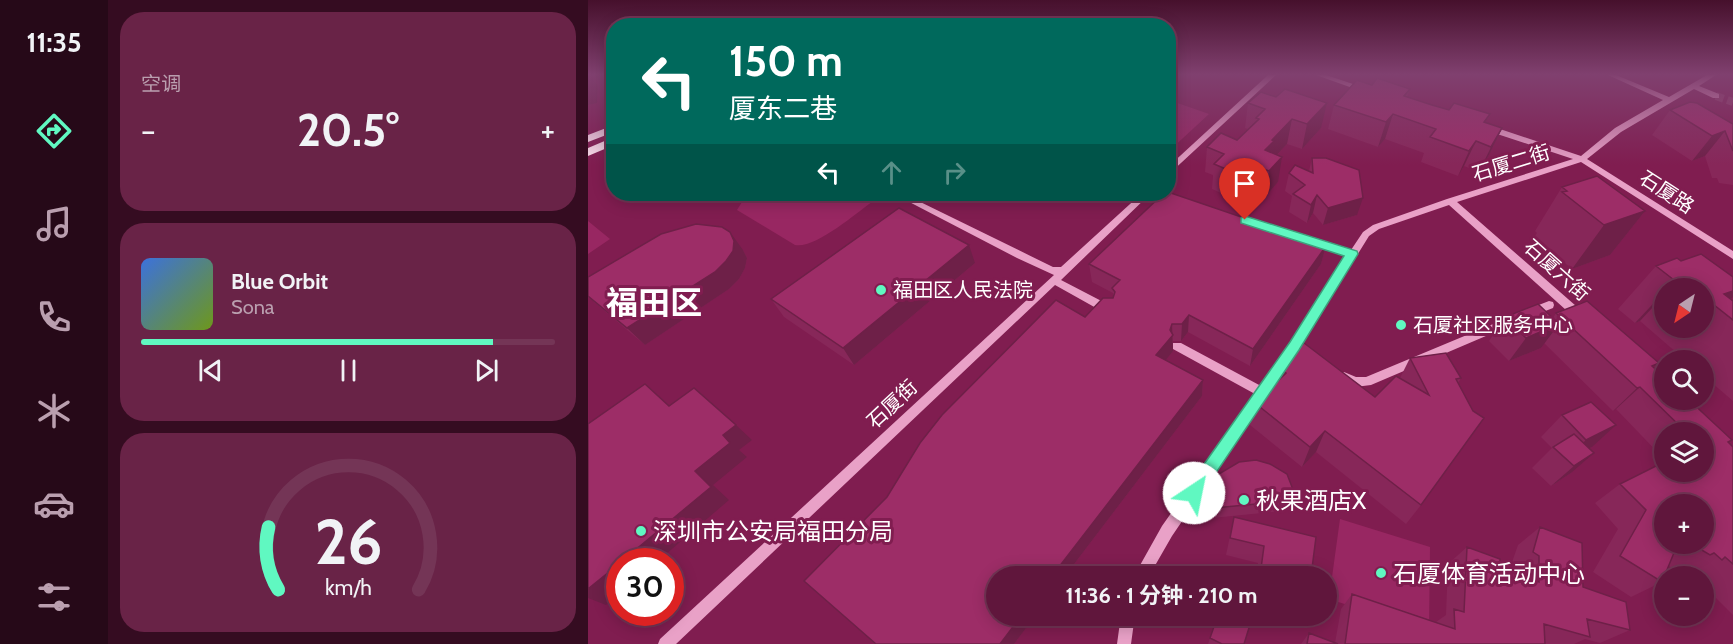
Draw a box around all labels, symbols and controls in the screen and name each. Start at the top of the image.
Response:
text: 11:35 [27,26,81,59]
text: 150 m [729,35,843,87]
icon: left [630,42,708,120]
text: 空调 [141,72,181,96]
text: 厦东二巷 [729,92,837,125]
text: 20.5° [297,103,399,157]
icon: directions [33,110,75,152]
text: − [141,110,156,150]
text: + [540,110,555,150]
street label: 石厦二街 [1469,140,1553,186]
icon: left [812,156,845,189]
icon: ahead [875,156,908,189]
icon: right [938,156,971,189]
pin [1219,158,1270,220]
street label: 石厦路 [1635,166,1699,218]
icon: arrive [1228,167,1261,200]
icon: music [33,203,75,245]
street label: 石厦六街 [1519,234,1595,306]
text: Blue Orbit [231,268,328,295]
place label: 福田区人民法院 [893,278,1033,302]
north arrow [1654,278,1714,338]
map controls [1654,278,1714,626]
district label: 福田区 [606,283,702,322]
marker: 福田区人民法院 [874,283,888,297]
text: Sona [231,295,274,319]
icon: phone [33,296,75,338]
place label: 石厦社区服务中心 [1413,313,1573,337]
marker: 石厦社区服务中心 [1394,318,1408,332]
button: search [1654,350,1714,410]
icon: previous [194,354,227,387]
icon: pause [332,354,365,387]
icon: next [470,354,503,387]
street label: 石厦街 [862,375,922,433]
icon: climate [33,390,75,432]
button: layers [1654,422,1714,482]
position arrow [1162,461,1226,525]
icon: car [33,483,75,525]
place label: 秋果酒店X [1256,486,1367,515]
marker: 秋果酒店X [1237,493,1251,507]
button: + [1654,494,1714,554]
text: 26 [314,504,382,580]
place label: 深圳市公安局福田分局 [653,517,893,546]
marker: 深圳市公安局福田分局 [634,524,648,538]
speed limit sign: 30 [606,548,684,626]
place label: 石厦体育活动中心 [1393,559,1585,588]
marker: 石厦体育活动中心 [1374,566,1388,580]
button: − [1654,566,1714,626]
text: km/h [325,574,371,600]
icon: filters [33,576,75,618]
text: 11:36 · 1 分钟 · 210 m [1066,582,1257,609]

